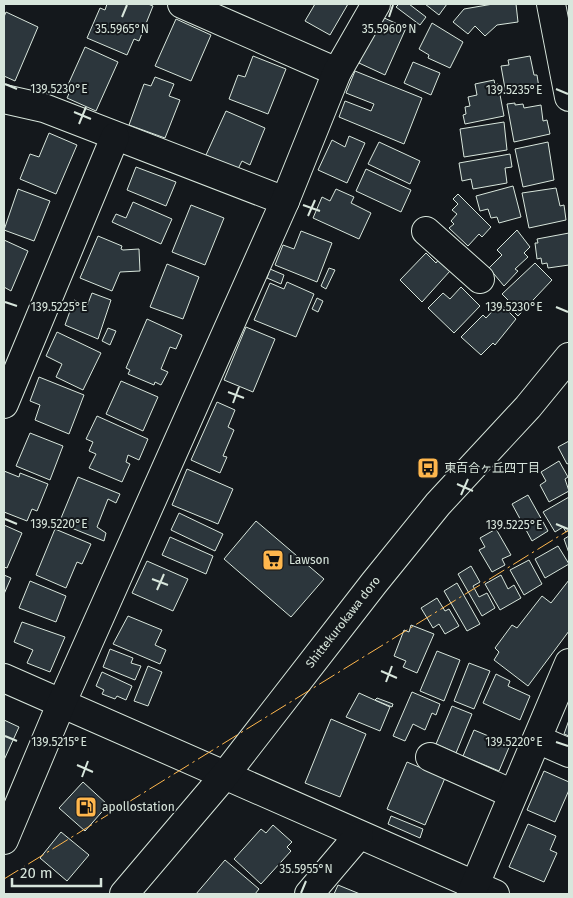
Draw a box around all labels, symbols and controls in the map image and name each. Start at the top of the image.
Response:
text: 35.5965°N [95,22,149,36]
text: 35.5960°N [362,22,416,36]
text: 139.5230°E [30,82,88,96]
text: 139.5235°E [486,83,542,97]
text: 139.5225°E [31,300,87,314]
text: 139.5230°E [485,300,543,314]
bus stop icon: 東百合ヶ丘四丁目 [416,456,440,480]
place label: 東百合ヶ丘四丁目 [444,461,540,475]
text: 139.5220°E [30,517,88,531]
text: 139.5225°E [486,518,542,532]
supermarket icon: Lawson [261,548,285,572]
place label: Lawson [289,553,330,567]
street label: Shittekurokawa doro [303,573,383,671]
text: 139.5215°E [31,735,87,749]
text: 139.5220°E [485,735,543,749]
fuel station icon: apollostation [74,795,98,819]
place label: apollostation [102,800,175,814]
scale bar [12,856,101,888]
text: 35.5955°N [279,862,333,876]
text: 20 m [20,864,53,882]

